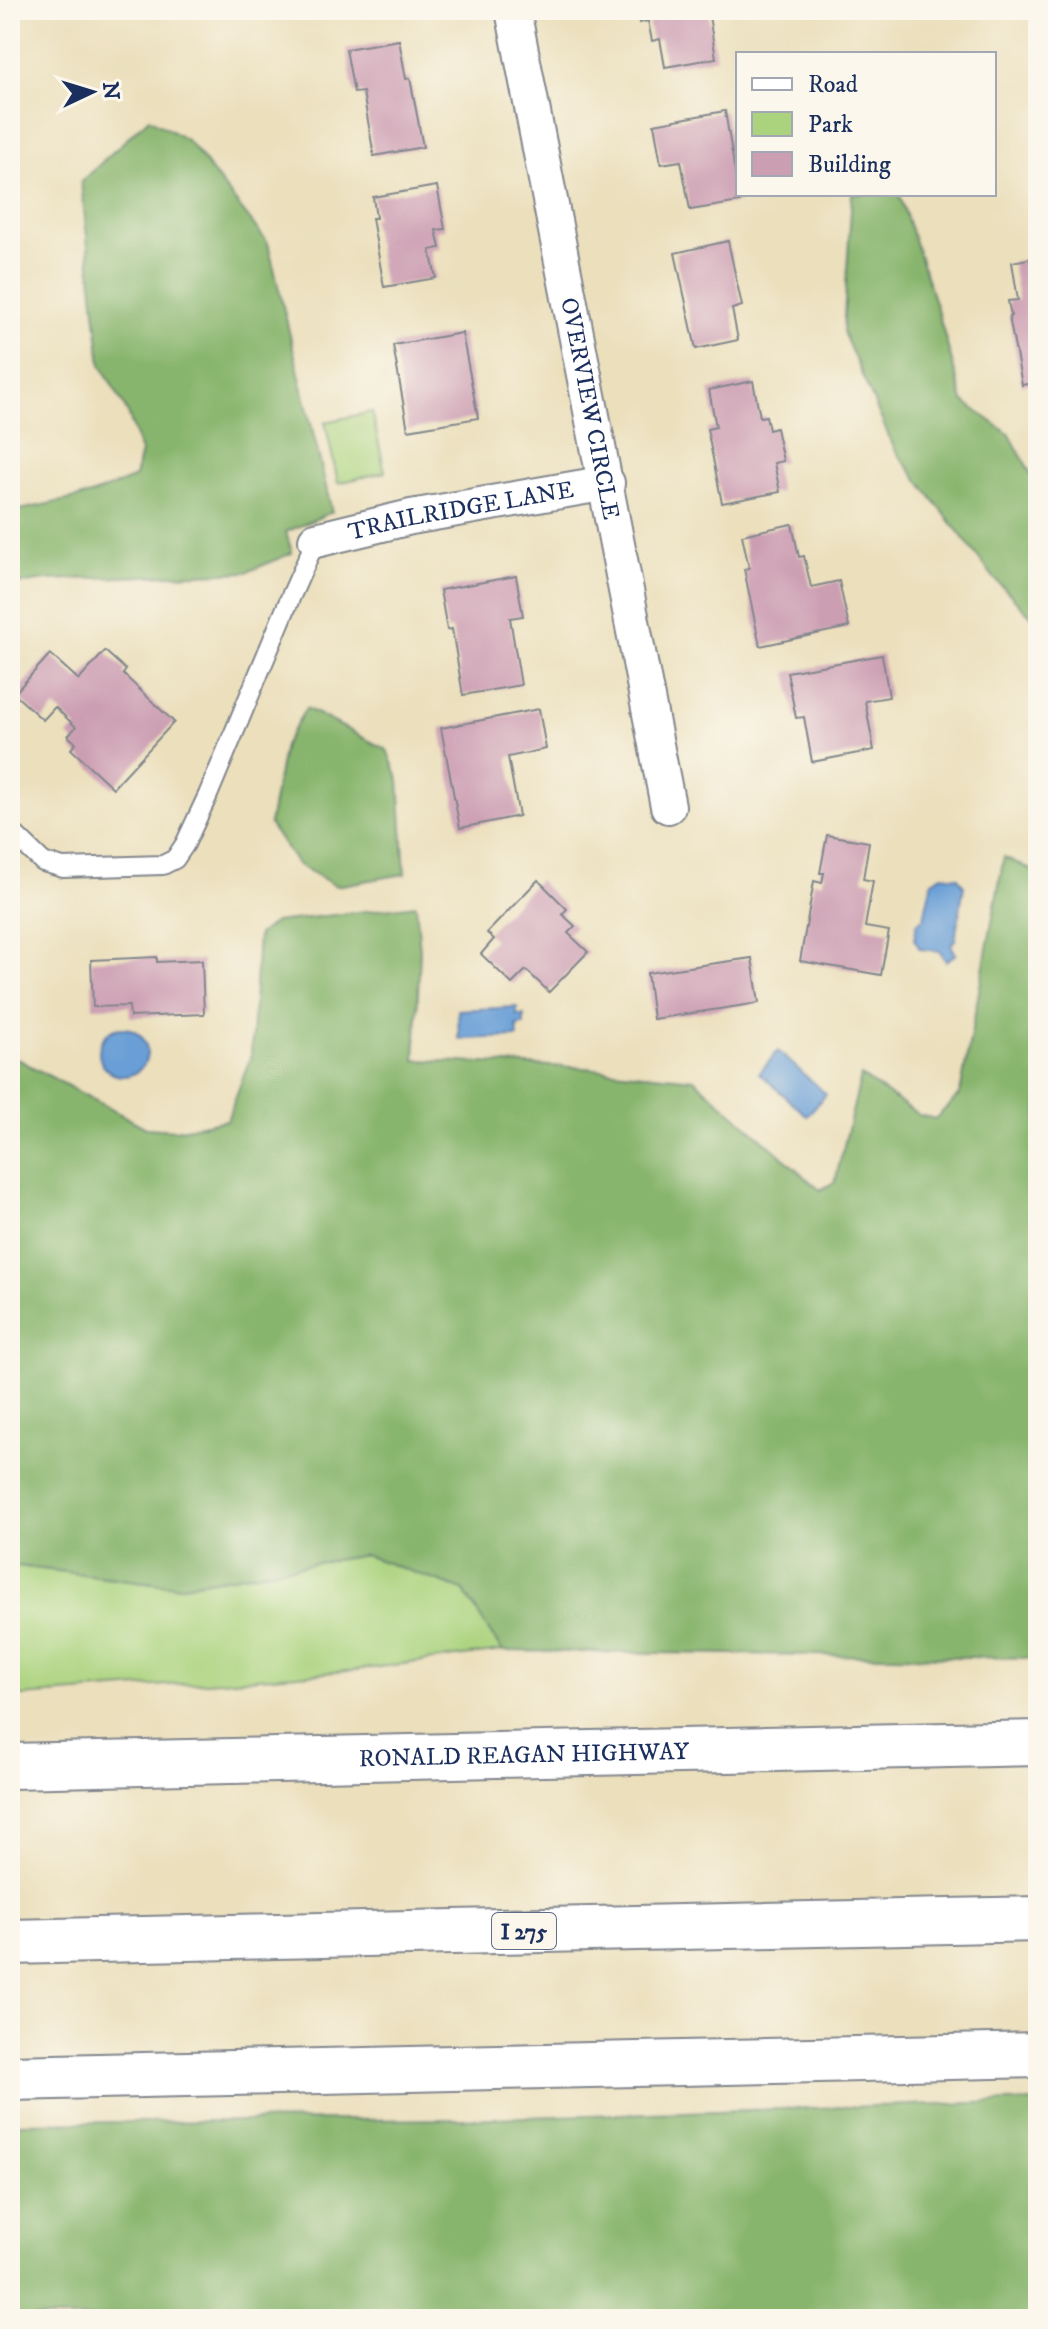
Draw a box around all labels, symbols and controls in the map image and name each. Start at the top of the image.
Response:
north arrow [52,52,132,132]
legend [736,52,996,196]
text: Road [808,70,858,100]
text: N [96,81,125,101]
text: Park [808,110,853,140]
text: Building [808,150,891,180]
street label: OVERVIEW CIRCLE [553,295,626,522]
street label: TRAILRIDGE LANE [345,475,576,548]
street label: RONALD REAGAN HIGHWAY [358,1737,690,1774]
road number: I 275 [492,1913,556,1949]

